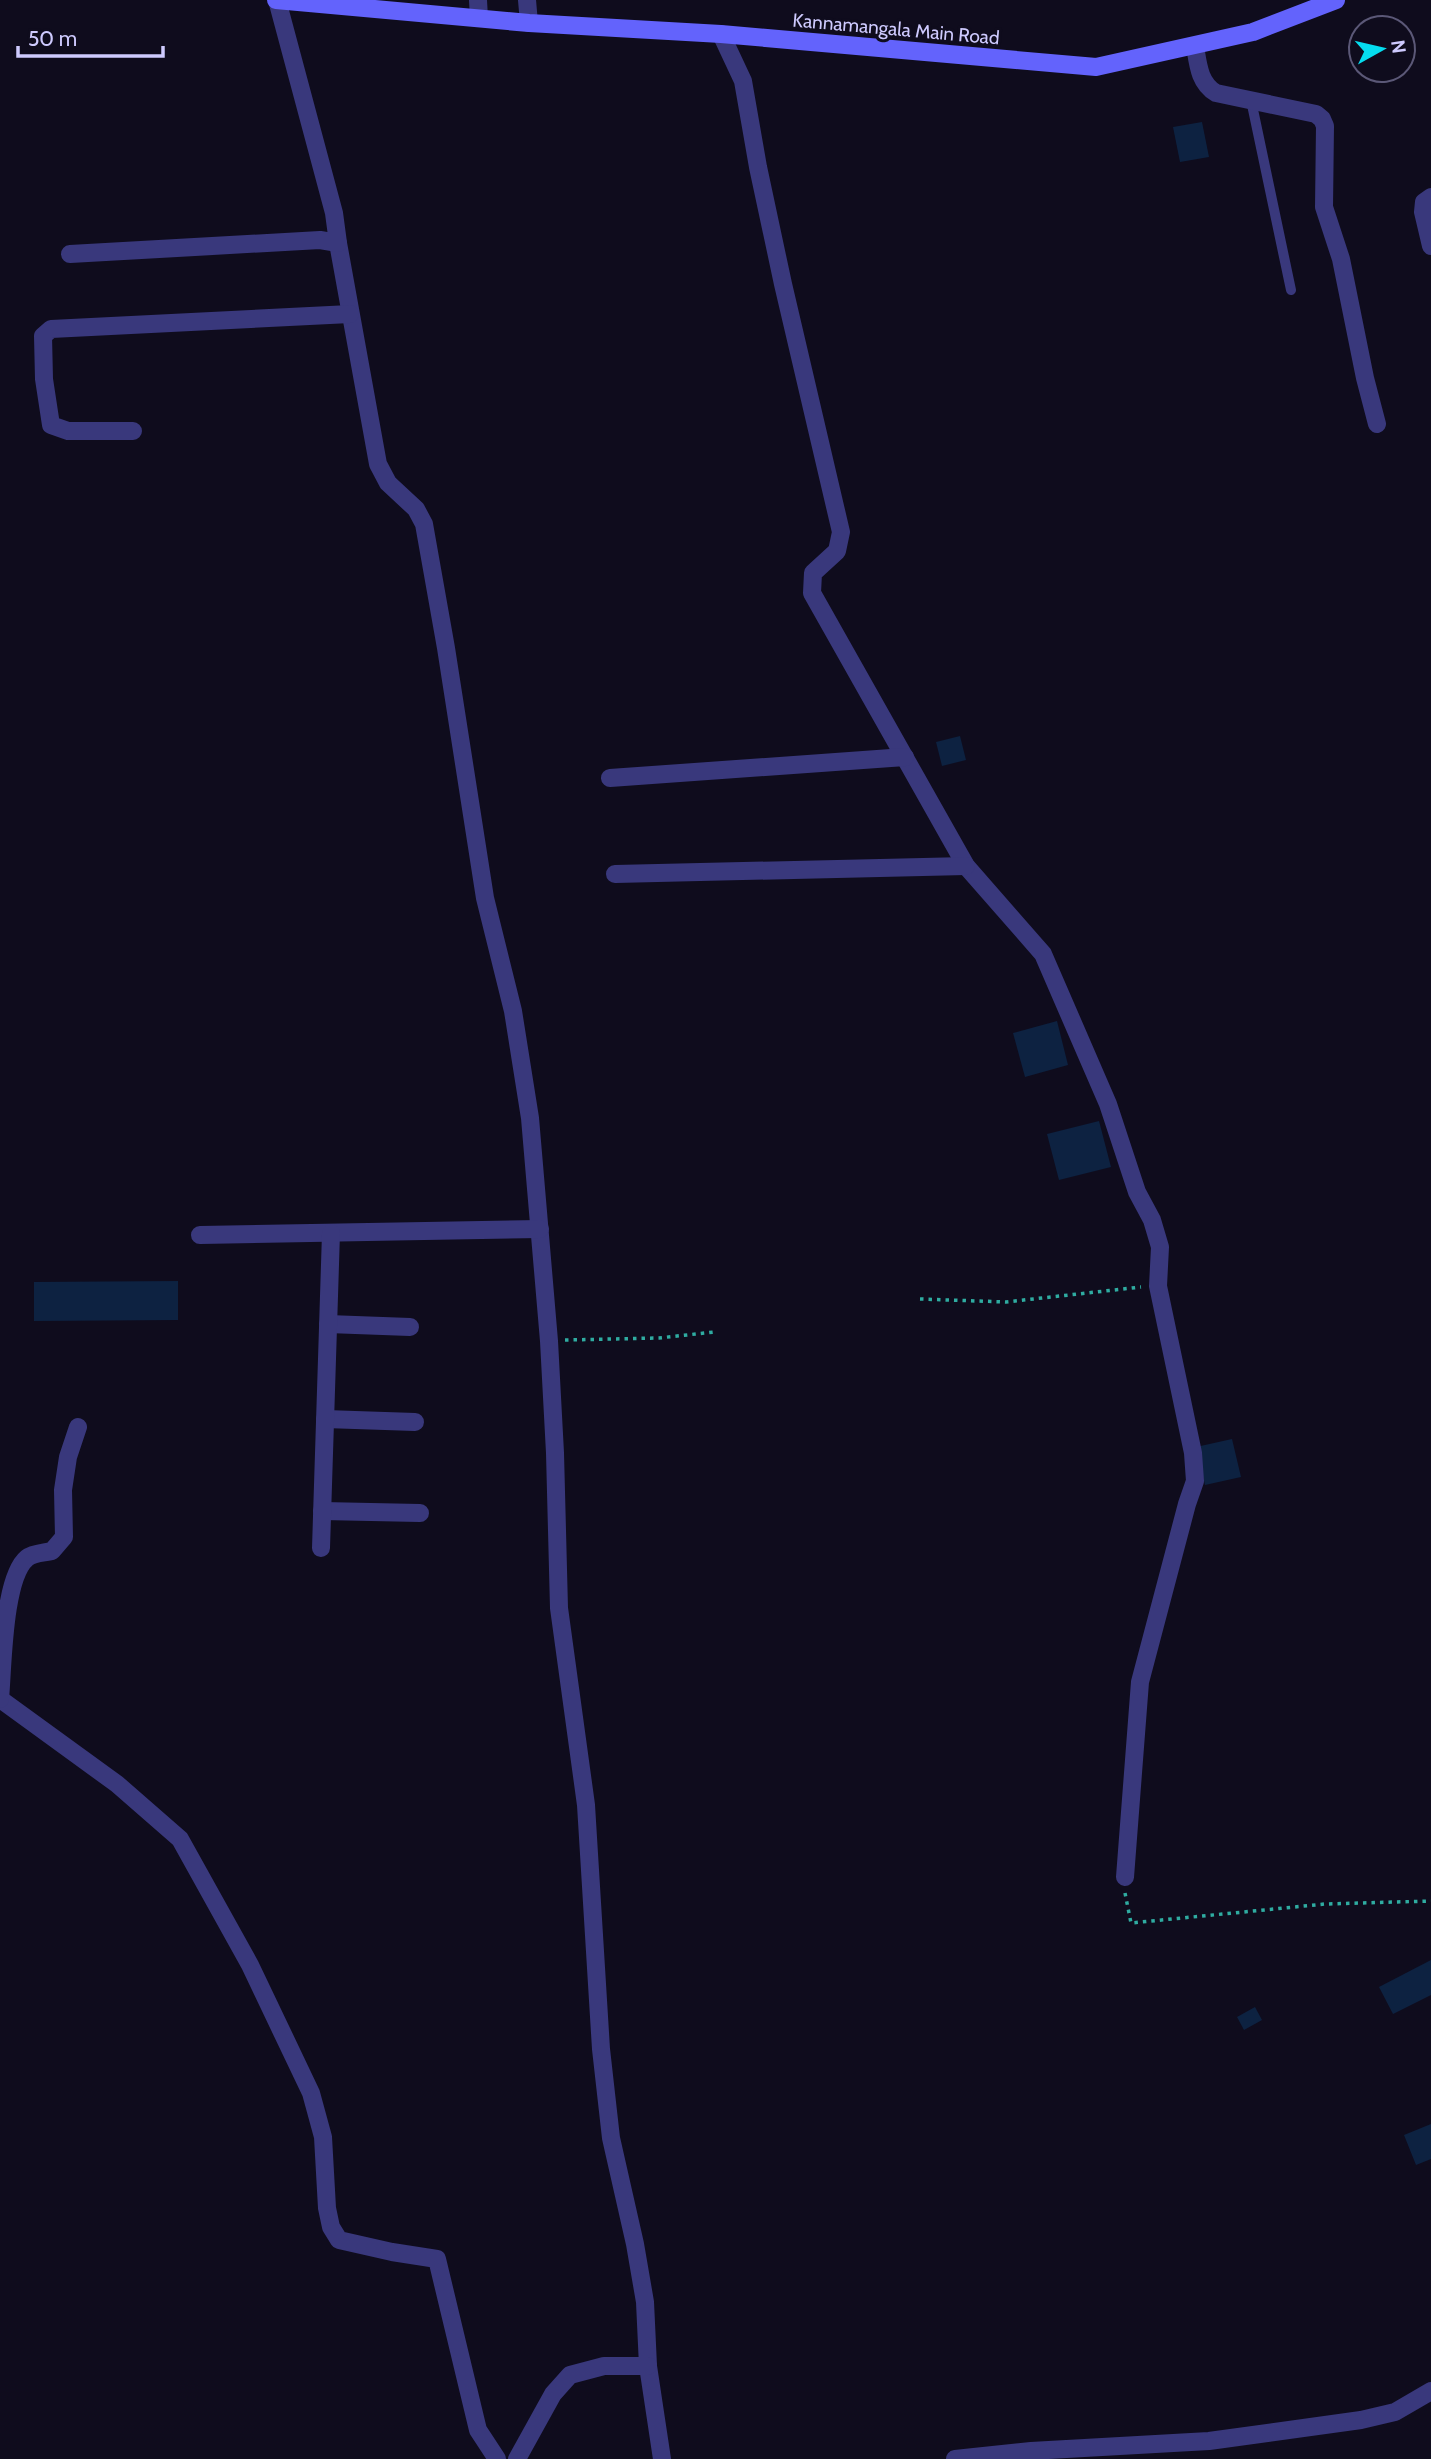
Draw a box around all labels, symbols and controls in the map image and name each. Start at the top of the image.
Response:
street label: Kannamangala Main Road [792,8,1000,50]
scale bar [18,14,163,58]
north arrow [1347,14,1417,84]
text: 50 m [28,26,77,51]
text: N [1386,38,1411,55]

